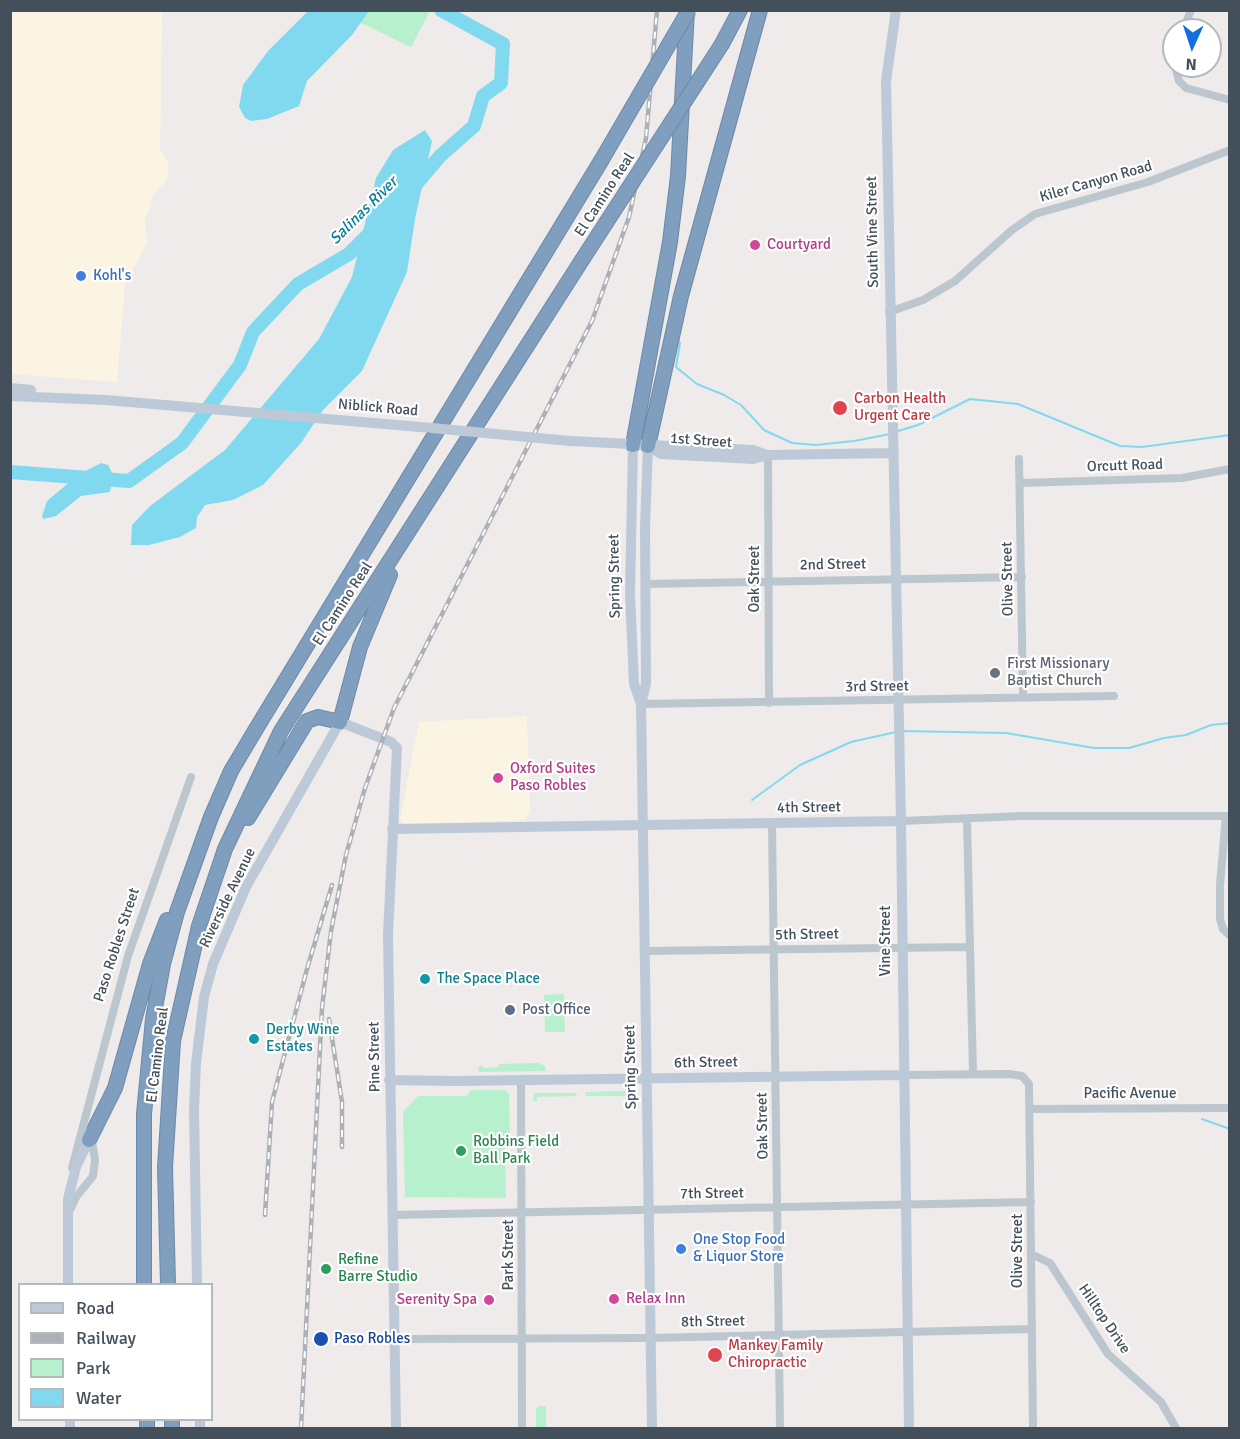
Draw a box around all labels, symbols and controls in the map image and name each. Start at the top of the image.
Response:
north arrow [1162,18,1222,78]
text: N [1185,54,1197,74]
street label: El Camino Real [571,150,639,240]
street label: Kiler Canyon Road [1038,157,1154,207]
water label: Salinas River [326,173,402,249]
street label: South Vine Street [863,176,883,288]
place label: Courtyard [767,236,831,254]
marker: Courtyard [748,238,762,252]
place label: Kohl's [93,267,131,285]
marker: Kohl's [74,269,88,283]
place label: Carbon Health Urgent Care [854,390,946,425]
street label: Niblick Road [337,396,419,420]
marker: Carbon Health Urgent Care [831,399,849,417]
street label: 1st Street [669,430,733,452]
street label: Orcutt Road [1087,456,1163,476]
street label: Spring Street [605,534,625,618]
street label: Olive Street [998,542,1018,616]
street label: Oak Street [746,545,764,613]
street label: 2nd Street [800,555,866,575]
street label: El Camino Real [309,559,377,649]
place label: First Missionary Baptist Church [1007,655,1109,690]
marker: First Missionary Baptist Church [988,666,1002,680]
street label: 3rd Street [845,677,909,697]
place label: Oxford Suites Paso Robles [510,760,596,795]
marker: Oxford Suites Paso Robles [491,771,505,785]
street label: 4th Street [777,798,841,818]
street label: Riverside Avenue [196,845,260,951]
street label: Paso Robles Street [90,886,144,1004]
street label: Vine Street [877,906,895,976]
street label: 5th Street [775,925,839,945]
place label: The Space Place [437,970,540,988]
marker: The Space Place [418,972,432,986]
place label: Post Office [522,1001,591,1019]
marker: Post Office [503,1003,517,1017]
street label: El Camino Real [143,1006,173,1104]
place label: Derby Wine Estates [266,1021,339,1056]
street label: Pine Street [365,1022,385,1092]
street label: Spring Street [621,1025,641,1109]
marker: Derby Wine Estates [247,1032,261,1046]
street label: 6th Street [674,1053,738,1073]
street label: Pacific Avenue [1084,1085,1176,1103]
street label: Oak Street [753,1092,773,1160]
place label: Robbins Field Ball Park [473,1133,559,1168]
marker: Robbins Field Ball Park [454,1144,468,1158]
street label: 7th Street [680,1184,744,1204]
street label: Olive Street [1009,1214,1027,1288]
street label: Park Street [500,1219,518,1291]
place label: One Stop Food & Liquor Store [693,1231,785,1266]
marker: One Stop Food & Liquor Store [674,1242,688,1256]
place label: Refine Barre Studio [338,1251,418,1286]
marker: Refine Barre Studio [319,1262,333,1276]
street label: Hilltop Drive [1074,1281,1134,1357]
legend [18,1283,213,1421]
place label: Relax Inn [626,1290,685,1308]
place label: Serenity Spa [397,1291,477,1309]
marker: Relax Inn [607,1292,621,1306]
marker: Serenity Spa [482,1293,496,1307]
text: Road [76,1297,115,1319]
street label: 8th Street [681,1312,745,1332]
text: Railway [76,1327,136,1349]
marker: Paso Robles [312,1330,330,1348]
place label: Paso Robles [334,1330,410,1348]
place label: Mankey Family Chiropractic [728,1337,823,1372]
marker: Mankey Family Chiropractic [706,1346,724,1364]
text: Park [76,1357,111,1379]
text: Water [76,1387,121,1409]

